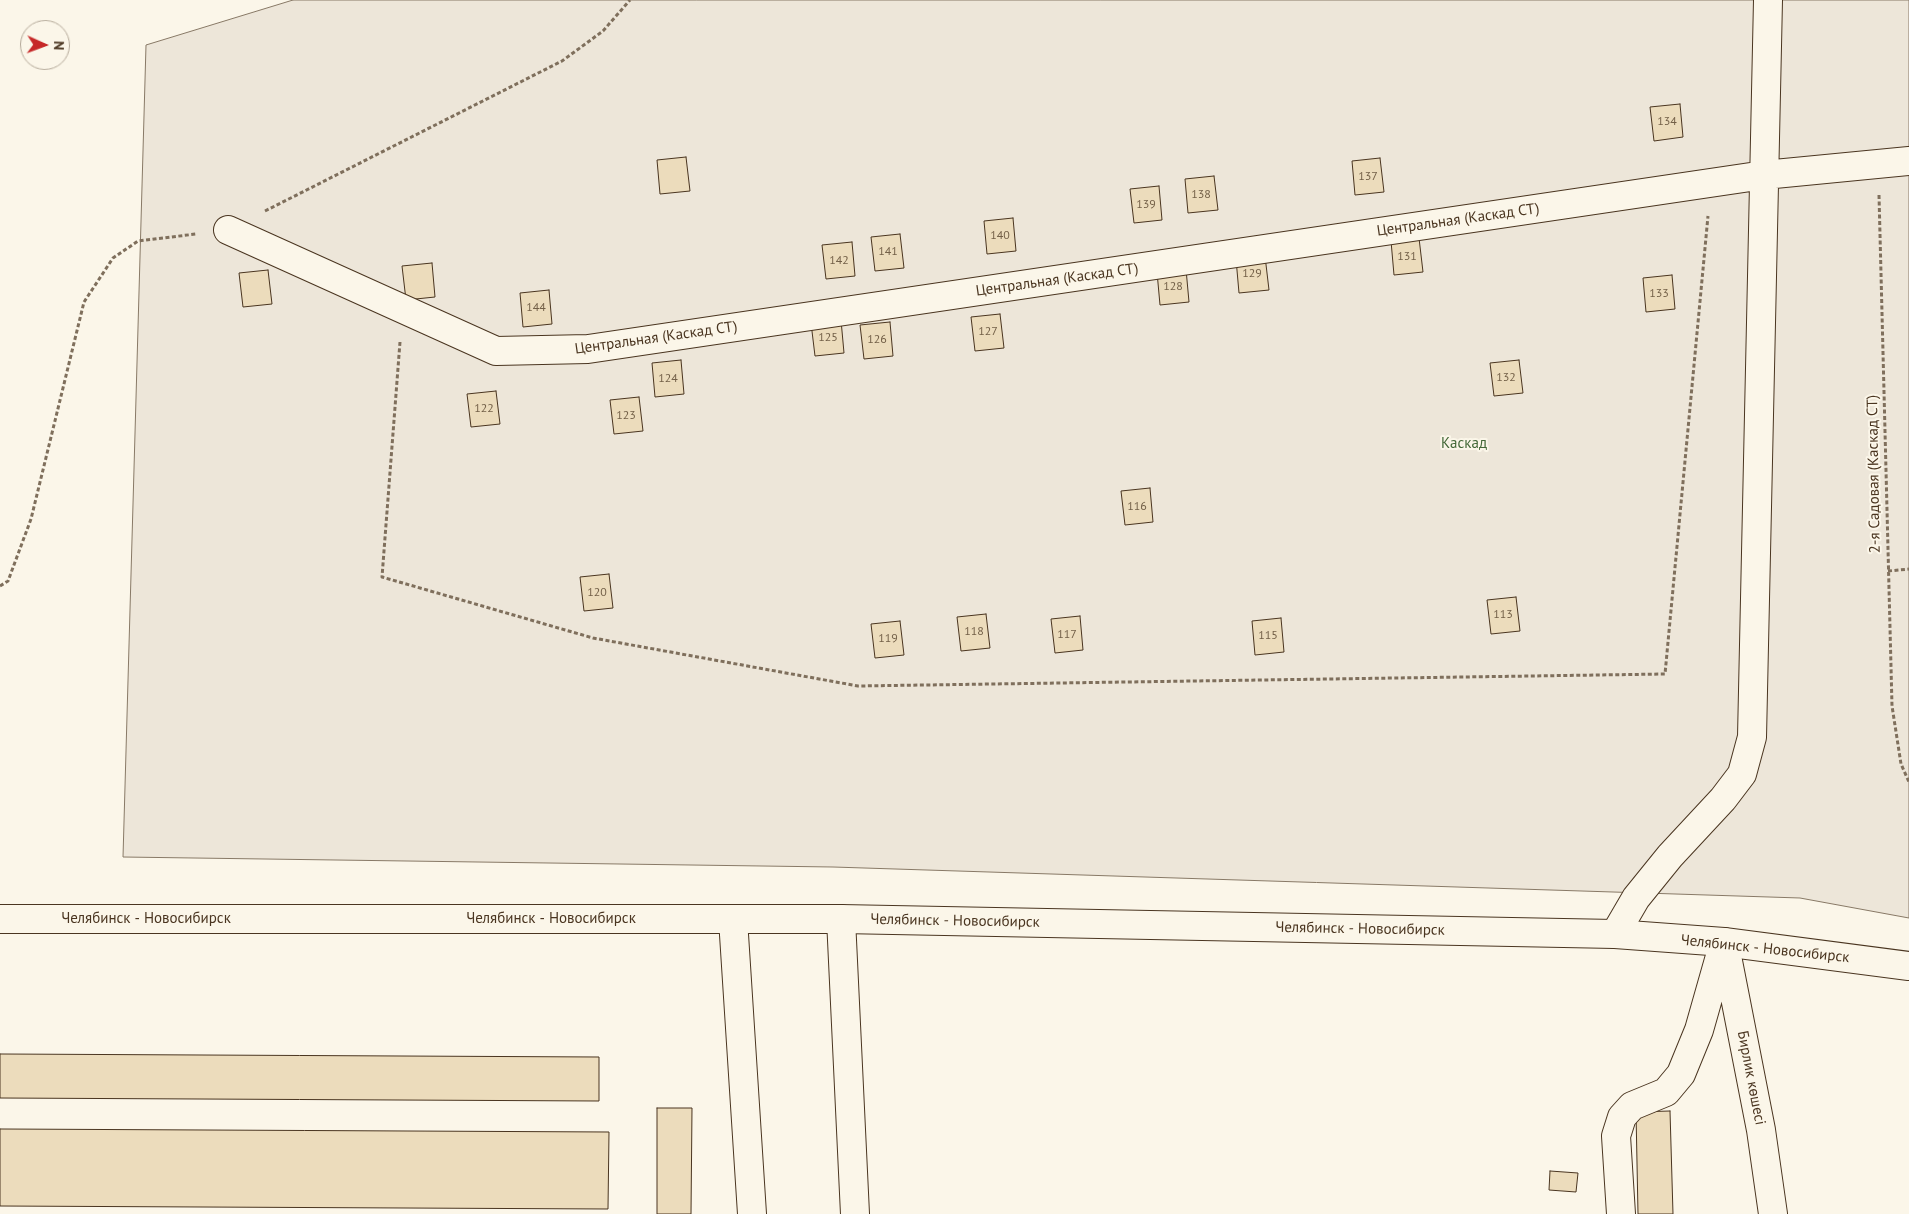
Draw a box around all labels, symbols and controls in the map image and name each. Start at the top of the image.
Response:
north arrow [20,20,70,70]
text: N [50,41,68,50]
house number: 134 [1657,115,1677,129]
house number: 137 [1358,170,1378,184]
house number: 138 [1191,188,1211,202]
house number: 139 [1136,198,1156,212]
street label: Центральная (Каскад СТ) [1376,200,1540,240]
house number: 140 [990,229,1010,243]
house number: 141 [878,245,898,259]
house number: 131 [1397,250,1417,264]
house number: 142 [829,254,849,268]
street label: Центральная (Каскад СТ) [975,260,1139,300]
house number: 129 [1242,267,1262,281]
house number: 128 [1163,280,1183,294]
house number: 133 [1649,287,1669,301]
house number: 144 [526,301,546,315]
street label: Центральная (Каскад СТ) [574,318,738,358]
house number: 127 [978,325,998,339]
house number: 125 [818,331,838,345]
house number: 126 [867,333,887,347]
house number: 132 [1496,371,1516,385]
house number: 124 [658,372,678,386]
street label: 2-я Садовая (Каскад СТ) [1864,395,1884,553]
house number: 122 [474,402,494,416]
house number: 123 [616,409,636,423]
park label: Каскад [1441,435,1487,453]
house number: 116 [1127,500,1147,514]
house number: 120 [587,586,607,600]
house number: 113 [1493,608,1513,622]
house number: 118 [964,625,984,639]
house number: 117 [1057,628,1077,642]
house number: 115 [1258,629,1278,643]
house number: 119 [878,632,898,646]
street label: Челябинск - Новосибирск [61,910,231,928]
street label: Челябинск - Новосибирск [466,910,636,928]
street label: Челябинск - Новосибирск [870,911,1040,931]
street label: Челябинск - Новосибирск [1275,919,1445,939]
street label: Челябинск - Новосибирск [1680,931,1850,967]
street label: Бирлик көшесі [1733,1029,1769,1127]

